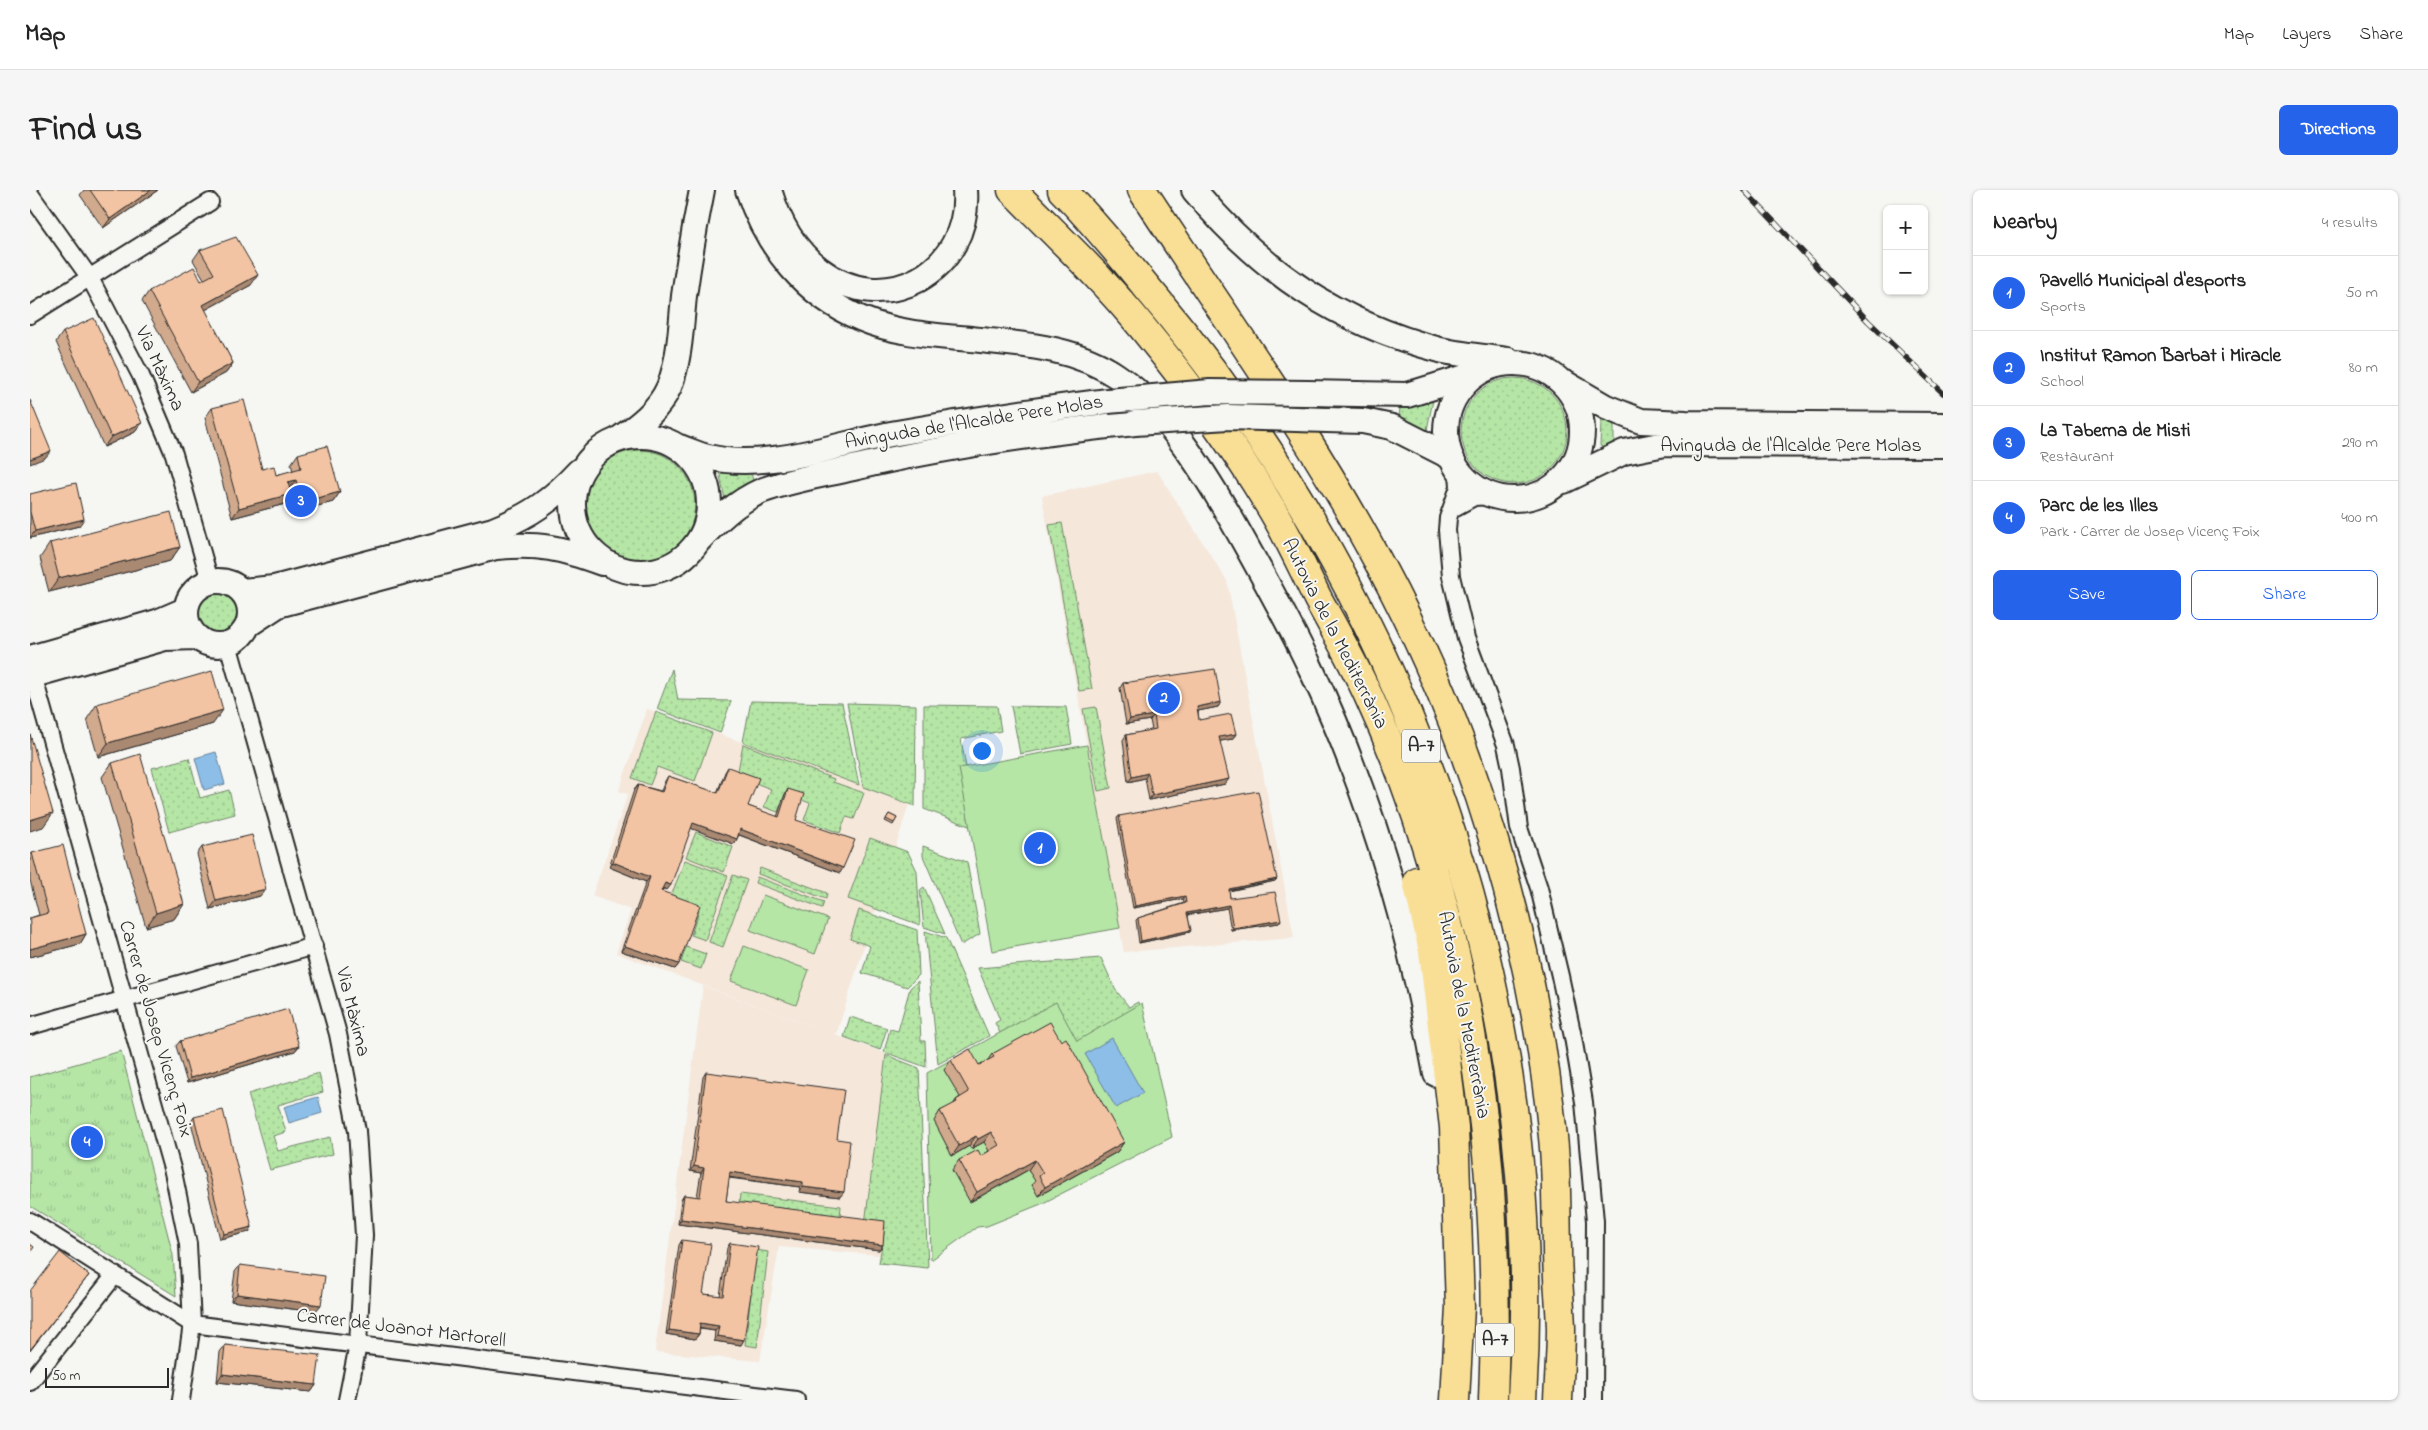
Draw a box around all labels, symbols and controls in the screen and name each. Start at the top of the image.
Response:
text: Map [25,17,66,52]
text: Map [2224,22,2254,48]
text: Layers [2282,22,2332,48]
text: Share [2360,22,2403,48]
text: Find us [30,105,142,156]
button: Directions [2279,105,2398,155]
map controls [1883,205,1928,295]
button: + [1883,205,1928,250]
text: Nearby [1993,208,2057,238]
text: 4 results [2322,211,2378,235]
button: − [1883,250,1928,295]
text: Pavelló Municipal d'esports [2040,268,2246,295]
text: 1 [2006,281,2012,305]
text: 50 m [2346,281,2378,305]
text: Sports [2040,295,2086,319]
street label: Via Màxima [126,321,191,416]
text: Institut Ramon Barbat i Miracle [2040,343,2281,370]
text: 2 [2005,356,2013,380]
text: 80 m [2349,356,2378,380]
text: School [2040,370,2084,394]
street label: Avinguda de l'Alcalde Pere Molas [843,388,1105,459]
text: La Taberna de Misti [2040,418,2190,445]
text: 3 [2006,431,2012,455]
text: 290 m [2342,431,2378,455]
street label: Avinguda de l'Alcalde Pere Molas [1660,432,1922,462]
text: Restaurant [2040,445,2114,469]
pin: 3 [285,482,317,520]
text: Parc de les Illes [2040,493,2158,520]
text: 4 [2006,506,2012,530]
text: 400 m [2341,506,2378,530]
text: Park · Carrer de Josep Vicenç Foix [2040,520,2260,544]
street label: Autovia de la Mediterrània [1273,534,1395,734]
button: Save [1993,570,2181,620]
button: Share [2191,570,2378,620]
pin: 2 [1148,679,1180,717]
road number: A-7 [1402,730,1440,762]
your location [969,738,995,764]
pin: 1 [1024,829,1056,867]
street label: Autovia de la Mediterrània [1429,909,1497,1121]
street label: Carrer de Josep Vicenç Foix [110,917,200,1141]
street label: Via Màxima [327,963,377,1060]
pin: 4 [71,1123,103,1161]
street label: Carrer de Joanot Martorell [295,1302,507,1356]
road number: A-7 [1476,1324,1514,1356]
scale bar [45,1365,169,1388]
text: 50 m [52,1366,80,1387]

